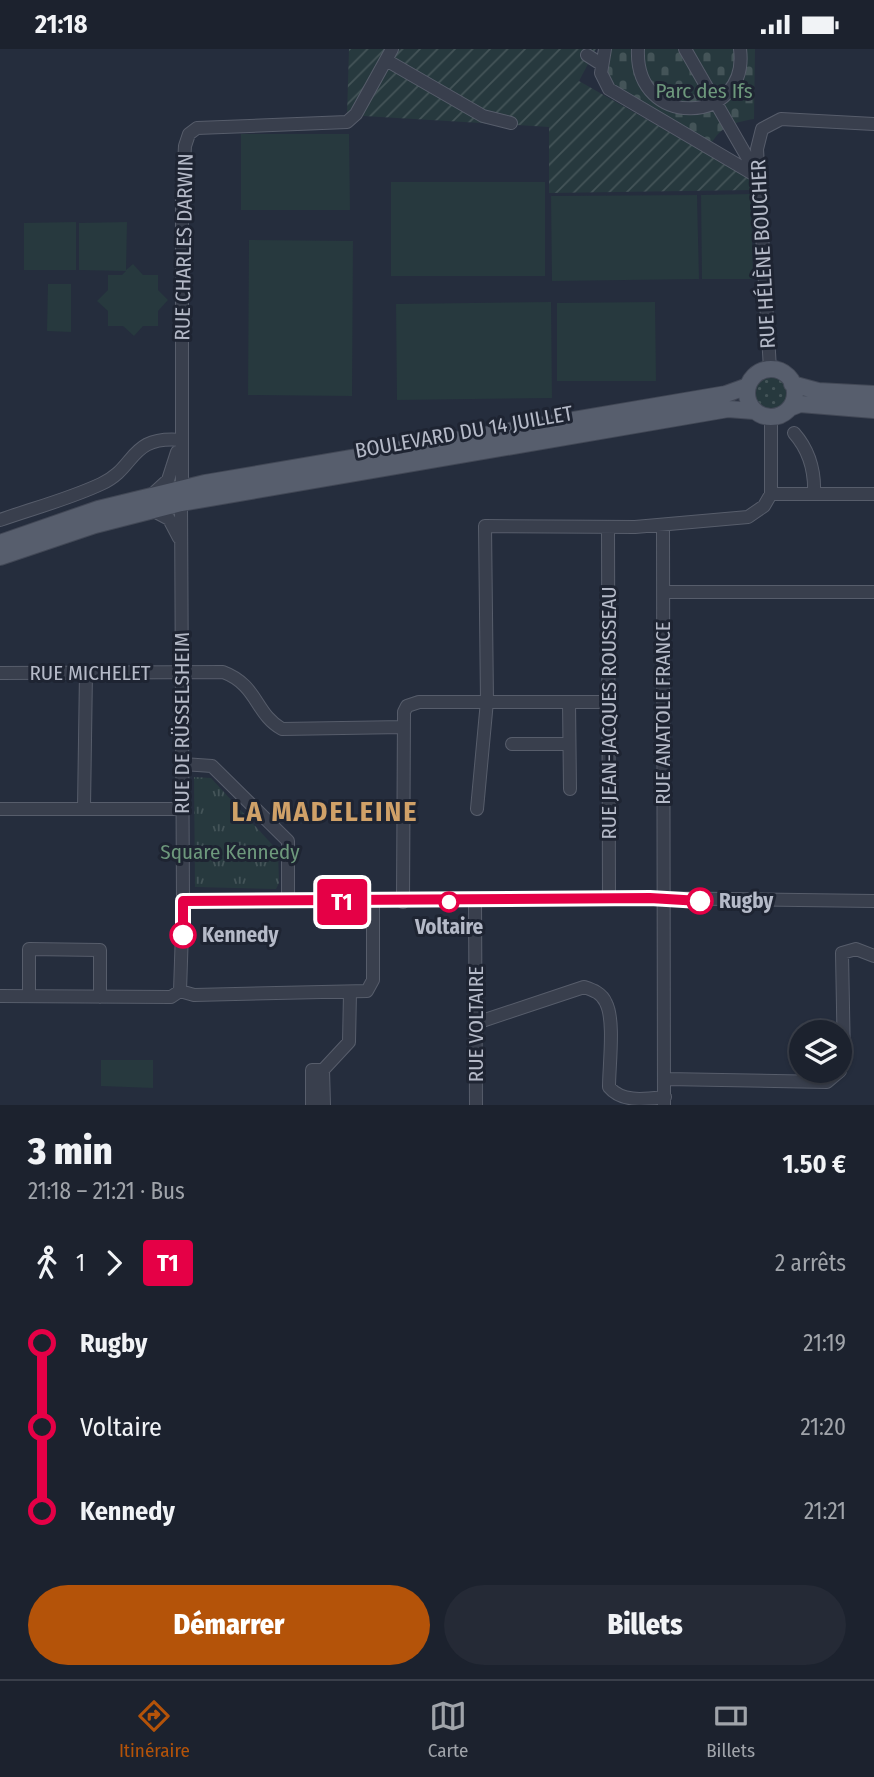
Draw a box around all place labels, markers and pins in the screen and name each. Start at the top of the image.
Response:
marker: Rugby [687,888,713,914]
place label: Rugby [719,888,774,914]
marker: Voltaire [439,892,459,912]
place label: Voltaire [414,914,483,940]
marker: Kennedy [170,922,196,948]
place label: Kennedy [202,922,280,948]

